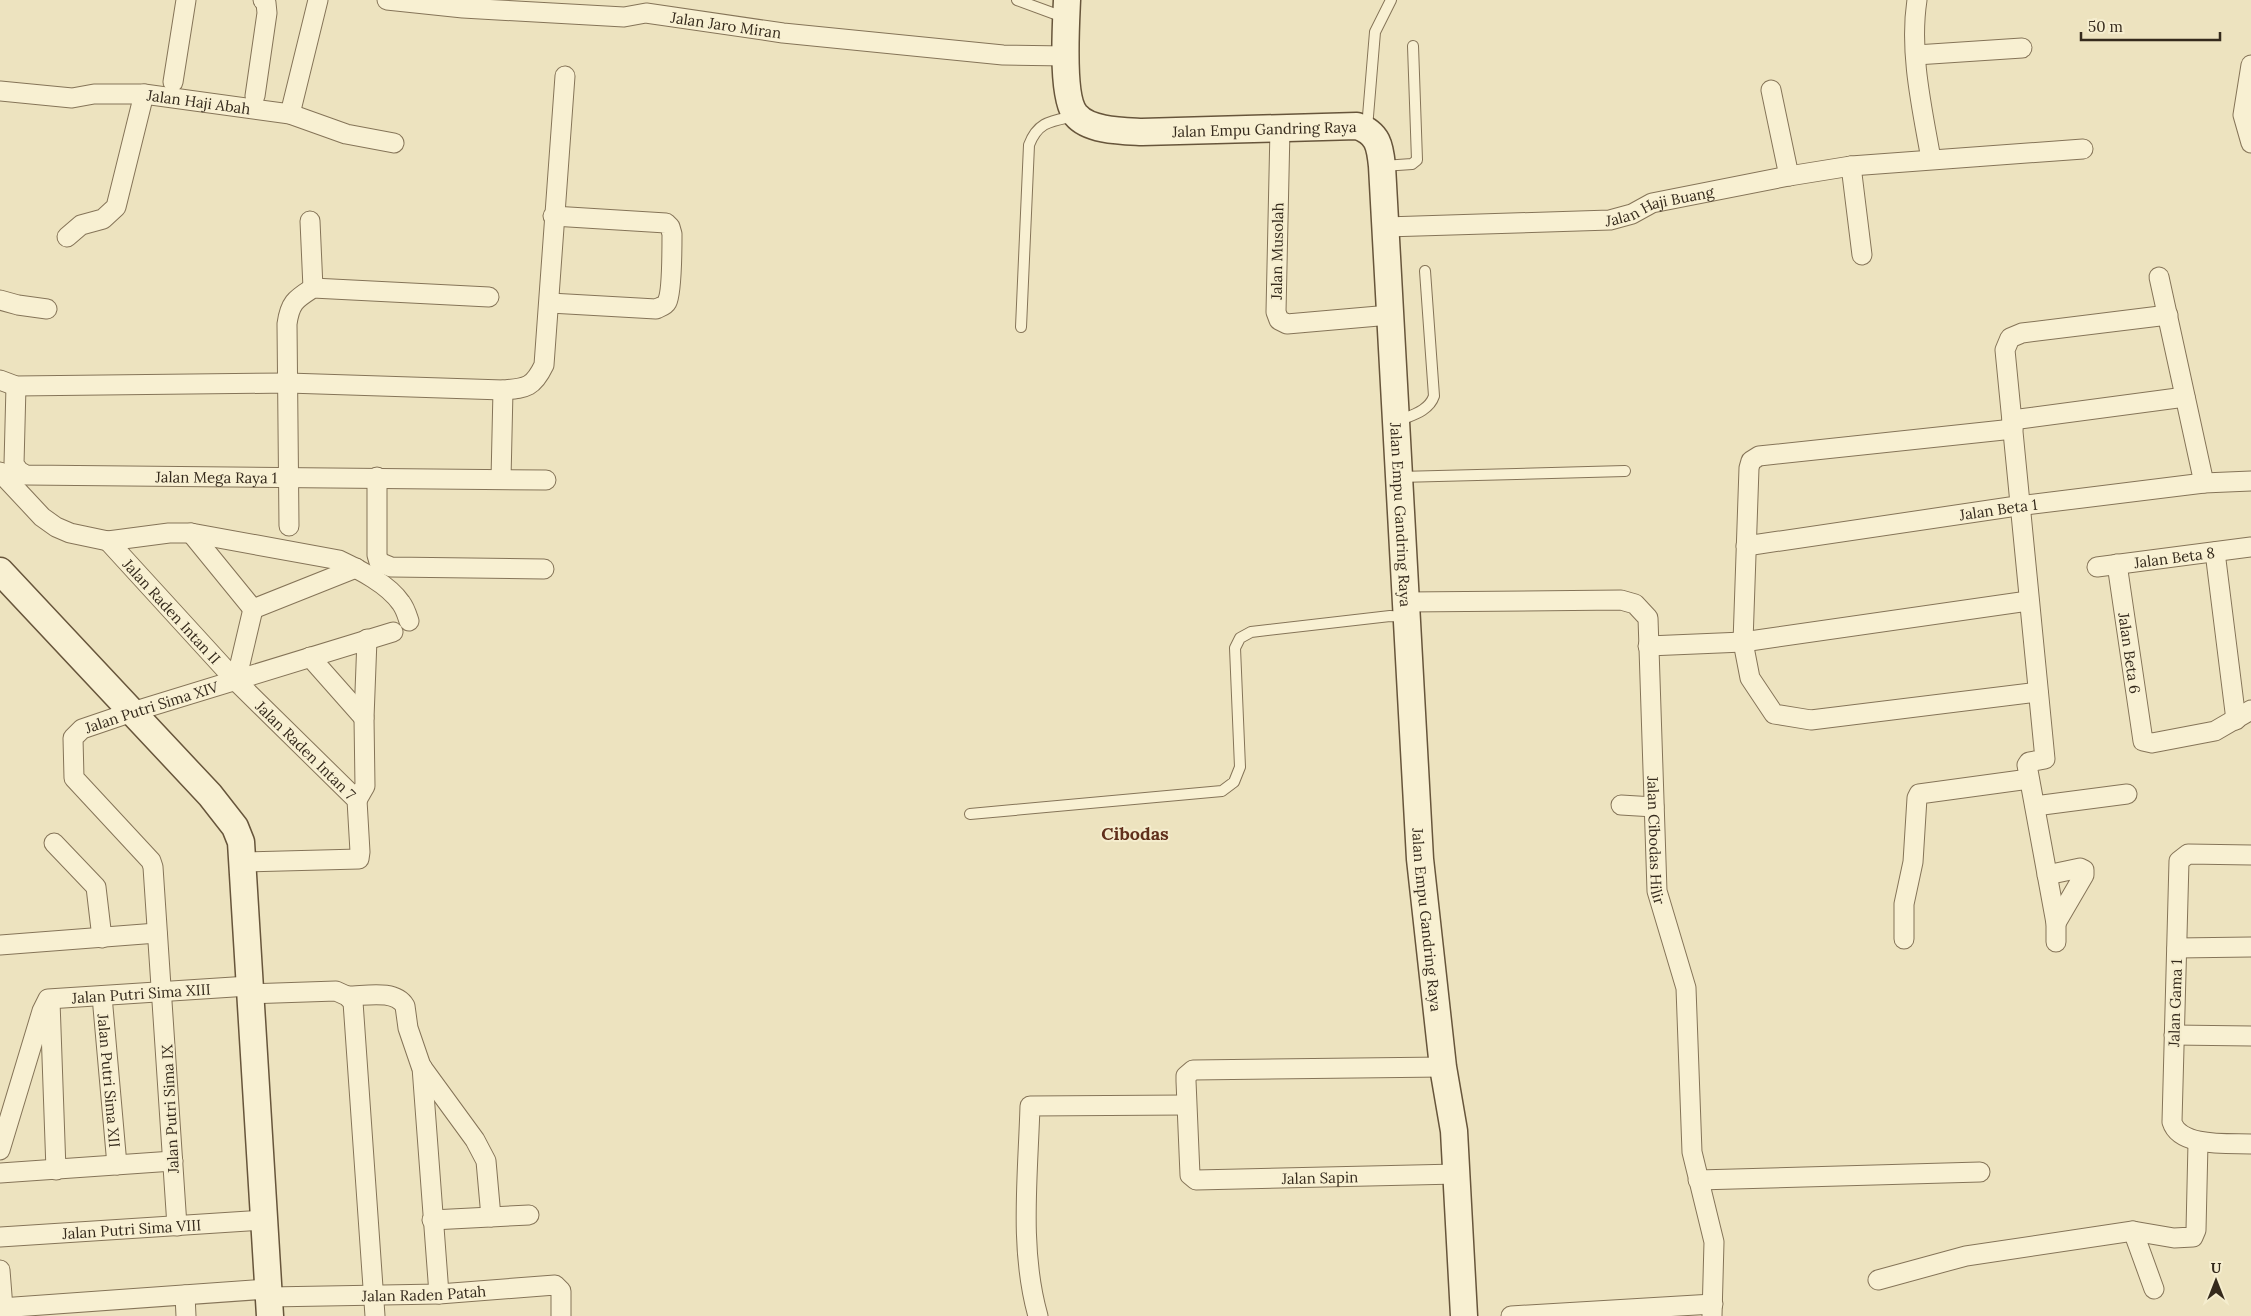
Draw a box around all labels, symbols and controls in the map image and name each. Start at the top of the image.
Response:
street label: Jalan Jaro Miran [669,7,783,42]
scale bar [2081,10,2220,42]
text: 50 m [2088,17,2123,36]
street label: Jalan Haji Abah [145,85,252,118]
street label: Jalan Empu Gandring Raya [1171,117,1357,141]
street label: Jalan Haji Buang [1604,181,1716,230]
street label: Jalan Musolah [1267,202,1287,301]
street label: Jalan Empu Gandring Raya [1387,421,1416,608]
street label: Jalan Mega Raya 1 [154,467,277,487]
street label: Jalan Beta 1 [1957,494,2038,524]
street label: Jalan Beta 8 [2132,542,2216,572]
street label: Jalan Raden Intan II [119,554,225,668]
street label: Jalan Beta 6 [2115,610,2145,695]
street label: Jalan Putri Sima XIV [81,676,222,737]
street label: Jalan Raden Intan 7 [251,696,360,803]
street label: Jalan Cibodas Hilir [1644,775,1670,907]
district label: Cibodas [1101,822,1169,845]
street label: Jalan Empu Gandring Raya [1409,826,1446,1013]
street label: Jalan Gama 1 [2164,959,2186,1048]
street label: Jalan Putri Sima XIII [70,979,211,1007]
street label: Jalan Putri Sima XII [94,1012,125,1148]
street label: Jalan Putri Sima IX [157,1044,183,1175]
street label: Jalan Sapin [1280,1167,1358,1188]
street label: Jalan Putri Sima VIII [61,1215,202,1243]
north arrow [2191,1256,2241,1306]
text: U [2211,1259,2222,1277]
street label: Jalan Raden Patah [361,1281,487,1305]

